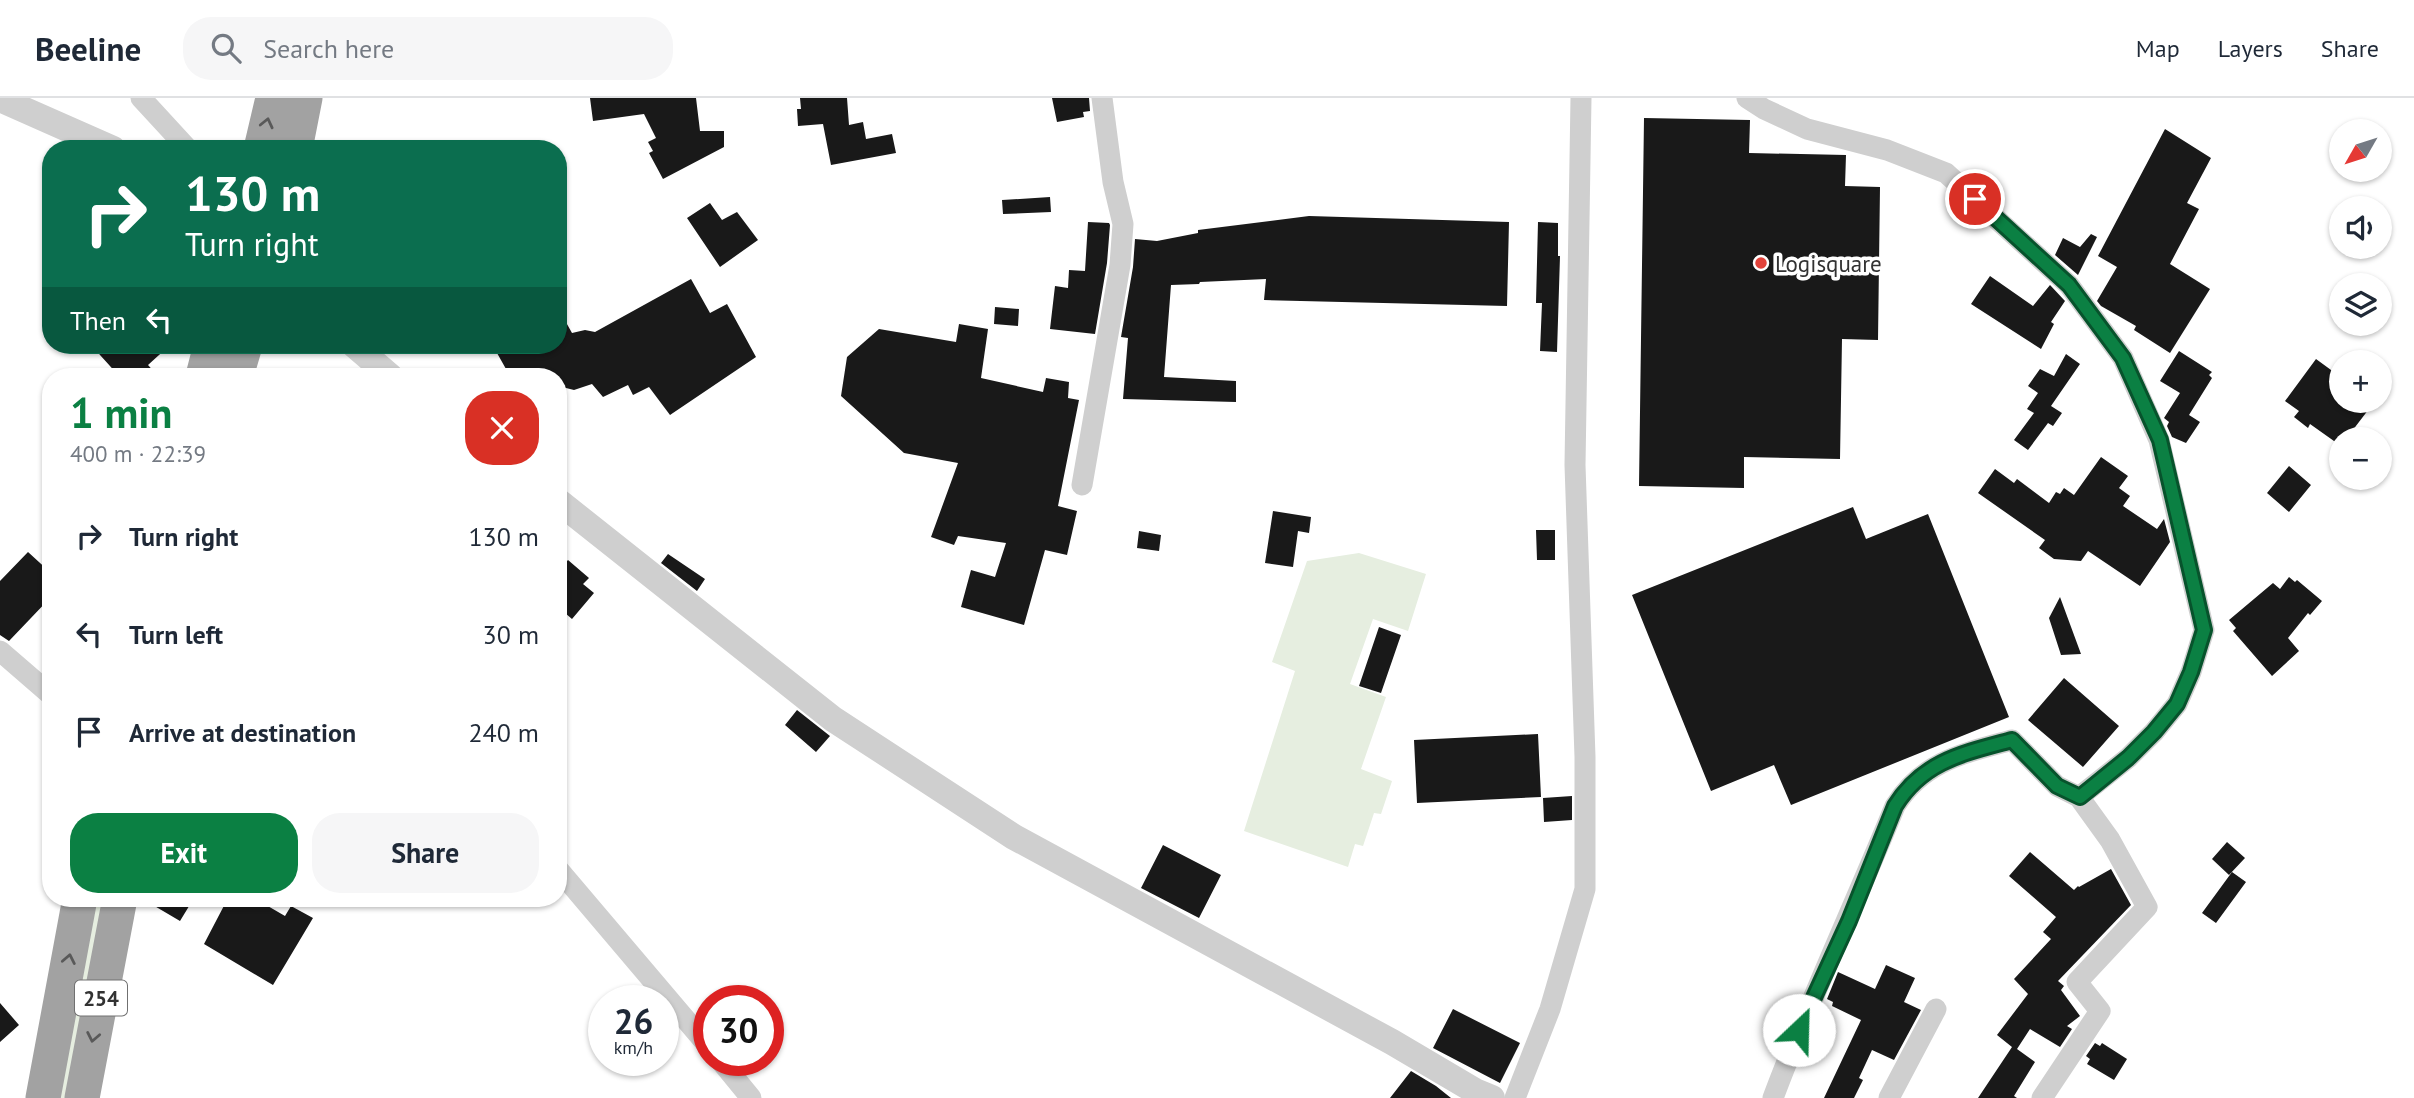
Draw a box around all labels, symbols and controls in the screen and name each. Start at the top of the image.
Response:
search box [183,17,673,80]
text: Beeline [35,27,141,70]
icon: search [207,29,245,67]
text: Search here [263,32,394,65]
text: Map [2136,33,2180,64]
text: Layers [2218,33,2283,64]
text: Share [2321,33,2379,64]
one-way arrow [259,117,273,129]
north arrow [2329,119,2392,182]
map controls [2329,119,2392,490]
text: 130 m [185,161,320,225]
icon: right [70,168,161,259]
pin [1945,169,2005,229]
icon: arrive [1956,180,1994,218]
button: sound [2329,196,2392,259]
text: Turn right [185,223,319,265]
place label: Logisquare [1775,249,1882,278]
marker: Logisquare [1753,255,1769,271]
button: layers [2329,273,2392,336]
icon: left [140,301,178,339]
text: Then [70,304,126,337]
button: + [2329,350,2392,413]
text: 1 min [70,385,172,440]
button: close [465,391,539,465]
button: − [2329,427,2392,490]
text: 400 m · 22:39 [70,439,206,468]
icon: right [70,517,108,555]
text: Turn right [129,520,238,553]
text: 130 m [468,520,539,553]
icon: left [70,615,108,653]
text: Turn left [129,618,223,651]
text: 30 m [483,618,539,651]
icon: arrive [70,713,108,751]
text: Arrive at destination [129,716,356,749]
text: 240 m [468,716,539,749]
button: Exit [70,813,298,893]
button: Share [312,813,539,893]
one-way arrow [61,953,76,965]
road number: 254 [75,981,127,1016]
speed limit sign: 30 [693,985,784,1076]
position arrow [1762,993,1836,1067]
text: 26 [614,998,653,1044]
one-way arrow [87,1031,102,1043]
text: km/h [614,1036,653,1059]

